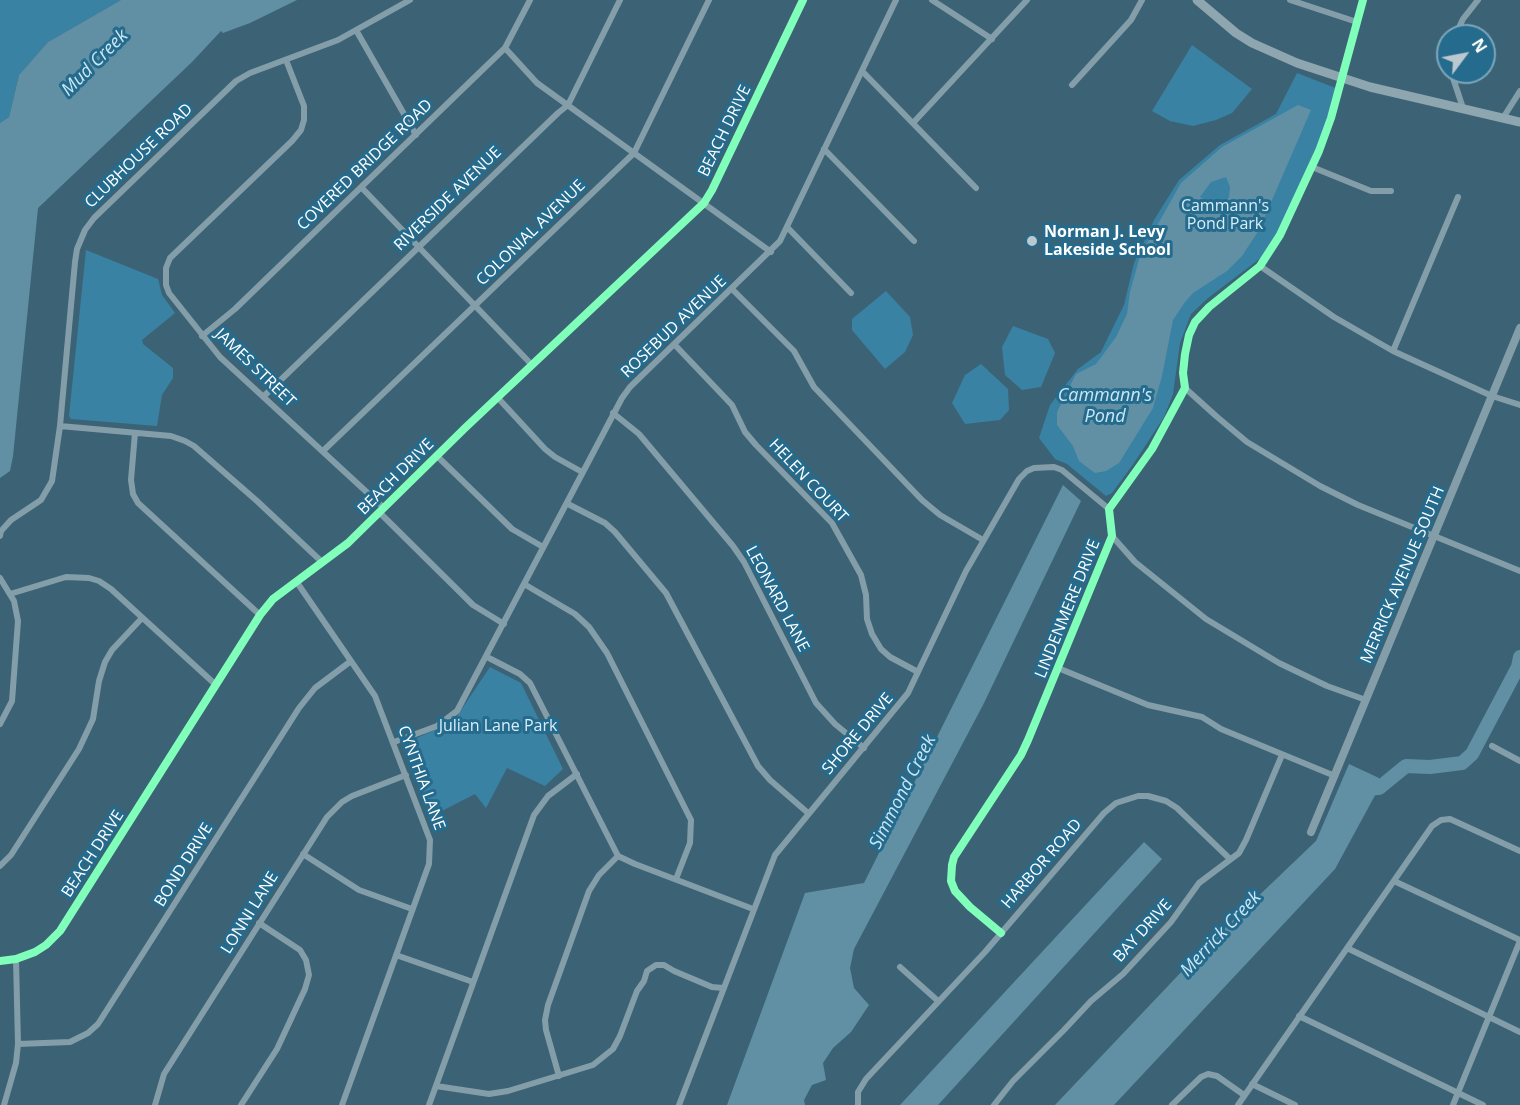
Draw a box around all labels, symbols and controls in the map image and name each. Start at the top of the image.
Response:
north arrow [1436,24,1496,84]
water label: Mud Creek [57,25,133,101]
text: N [1467,34,1492,57]
street label: BEACH DRIVE [695,82,755,180]
street label: COVERED BRIDGE ROAD [293,95,437,235]
street label: CLUBHOUSE ROAD [81,100,197,212]
street label: RIVERSIDE AVENUE [390,143,506,255]
street label: COLONIAL AVENUE [473,176,589,290]
park label: Cammann's Pond Park [1181,196,1269,234]
place label: Norman J. Levy Lakeside School [1044,222,1171,260]
marker: Norman J. Levy Lakeside School [1025,234,1039,248]
street label: ROSEBUD AVENUE [617,272,731,382]
street label: JAMES STREET [211,325,299,411]
water label: Cammann's Pond [1058,385,1152,428]
street label: BEACH DRIVE [354,435,438,519]
street label: HELEN COURT [764,435,852,527]
street label: MERRICK AVENUE SOUTH [1357,484,1449,666]
street label: LINDENMERE DRIVE [1031,537,1105,681]
street label: LEONARD LANE [741,543,813,655]
street label: SHORE DRIVE [818,689,898,779]
park label: Julian Lane Park [439,716,557,736]
street label: CYNTHIA LANE [393,723,449,833]
water label: Simmond Creek [865,731,941,853]
street label: BEACH DRIVE [58,807,128,901]
street label: HARBOR ROAD [998,815,1086,913]
street label: BOND DRIVE [151,820,217,910]
street label: LONNI LANE [217,869,283,957]
water label: Merrick Creek [1176,887,1266,981]
street label: BAY DRIVE [1110,896,1176,966]

